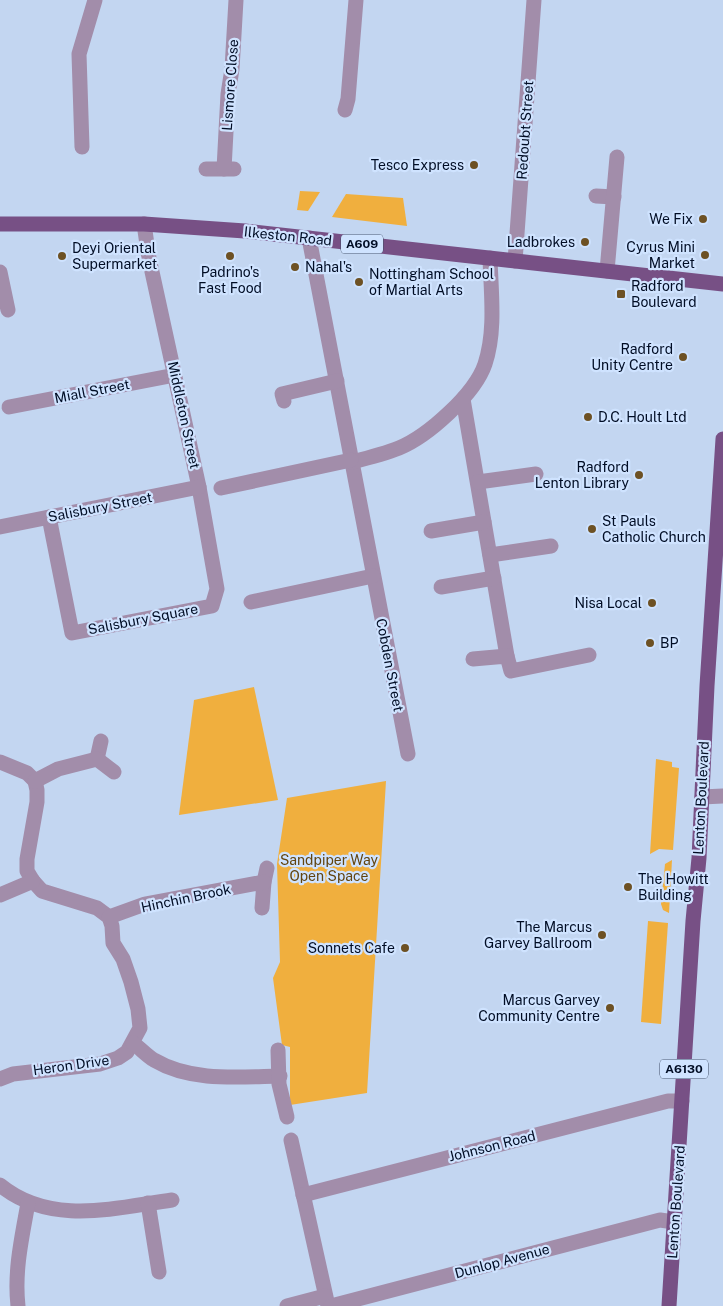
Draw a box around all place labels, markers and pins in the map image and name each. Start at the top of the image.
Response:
place label: Tesco Express [371,157,464,173]
marker: Tesco Express [468,159,480,171]
place label: We Fix [649,211,693,227]
marker: We Fix [697,213,709,225]
place label: Ladbrokes [507,234,575,250]
marker: Ladbrokes [579,236,591,248]
place label: Cyrus Mini Market [626,239,695,271]
place label: Deyi Oriental Supermarket [72,240,157,272]
marker: Cyrus Mini Market [699,249,711,261]
marker: Deyi Oriental Supermarket [56,250,68,262]
marker: Padrino's Fast Food [224,250,236,262]
place label: Nahal's [305,259,352,275]
marker: Nahal's [289,261,301,273]
place label: Padrino's Fast Food [198,264,262,296]
place label: Nottingham School of Martial Arts [369,266,494,298]
marker: Nottingham School of Martial Arts [353,276,365,288]
place label: Radford Boulevard [631,278,697,310]
marker: Radford Boulevard [615,288,627,300]
place label: Radford Unity Centre [591,341,673,373]
marker: Radford Unity Centre [677,351,689,363]
place label: D.C. Hoult Ltd [598,409,686,425]
marker: D.C. Hoult Ltd [582,411,594,423]
place label: Radford Lenton Library [535,459,630,491]
marker: Radford Lenton Library [633,469,645,481]
place label: St Pauls Catholic Church [602,513,706,545]
marker: St Pauls Catholic Church [586,523,598,535]
place label: Nisa Local [574,595,642,611]
marker: Nisa Local [646,597,658,609]
place label: BP [660,635,678,651]
marker: BP [644,637,656,649]
place label: The Howitt Building [638,871,709,903]
marker: The Howitt Building [622,881,634,893]
place label: The Marcus Garvey Ballroom [484,919,592,951]
marker: The Marcus Garvey Ballroom [596,929,608,941]
place label: Sonnets Cafe [308,940,395,956]
marker: Sonnets Cafe [399,942,411,954]
place label: Marcus Garvey Community Centre [478,992,601,1024]
marker: Marcus Garvey Community Centre [604,1002,616,1014]

